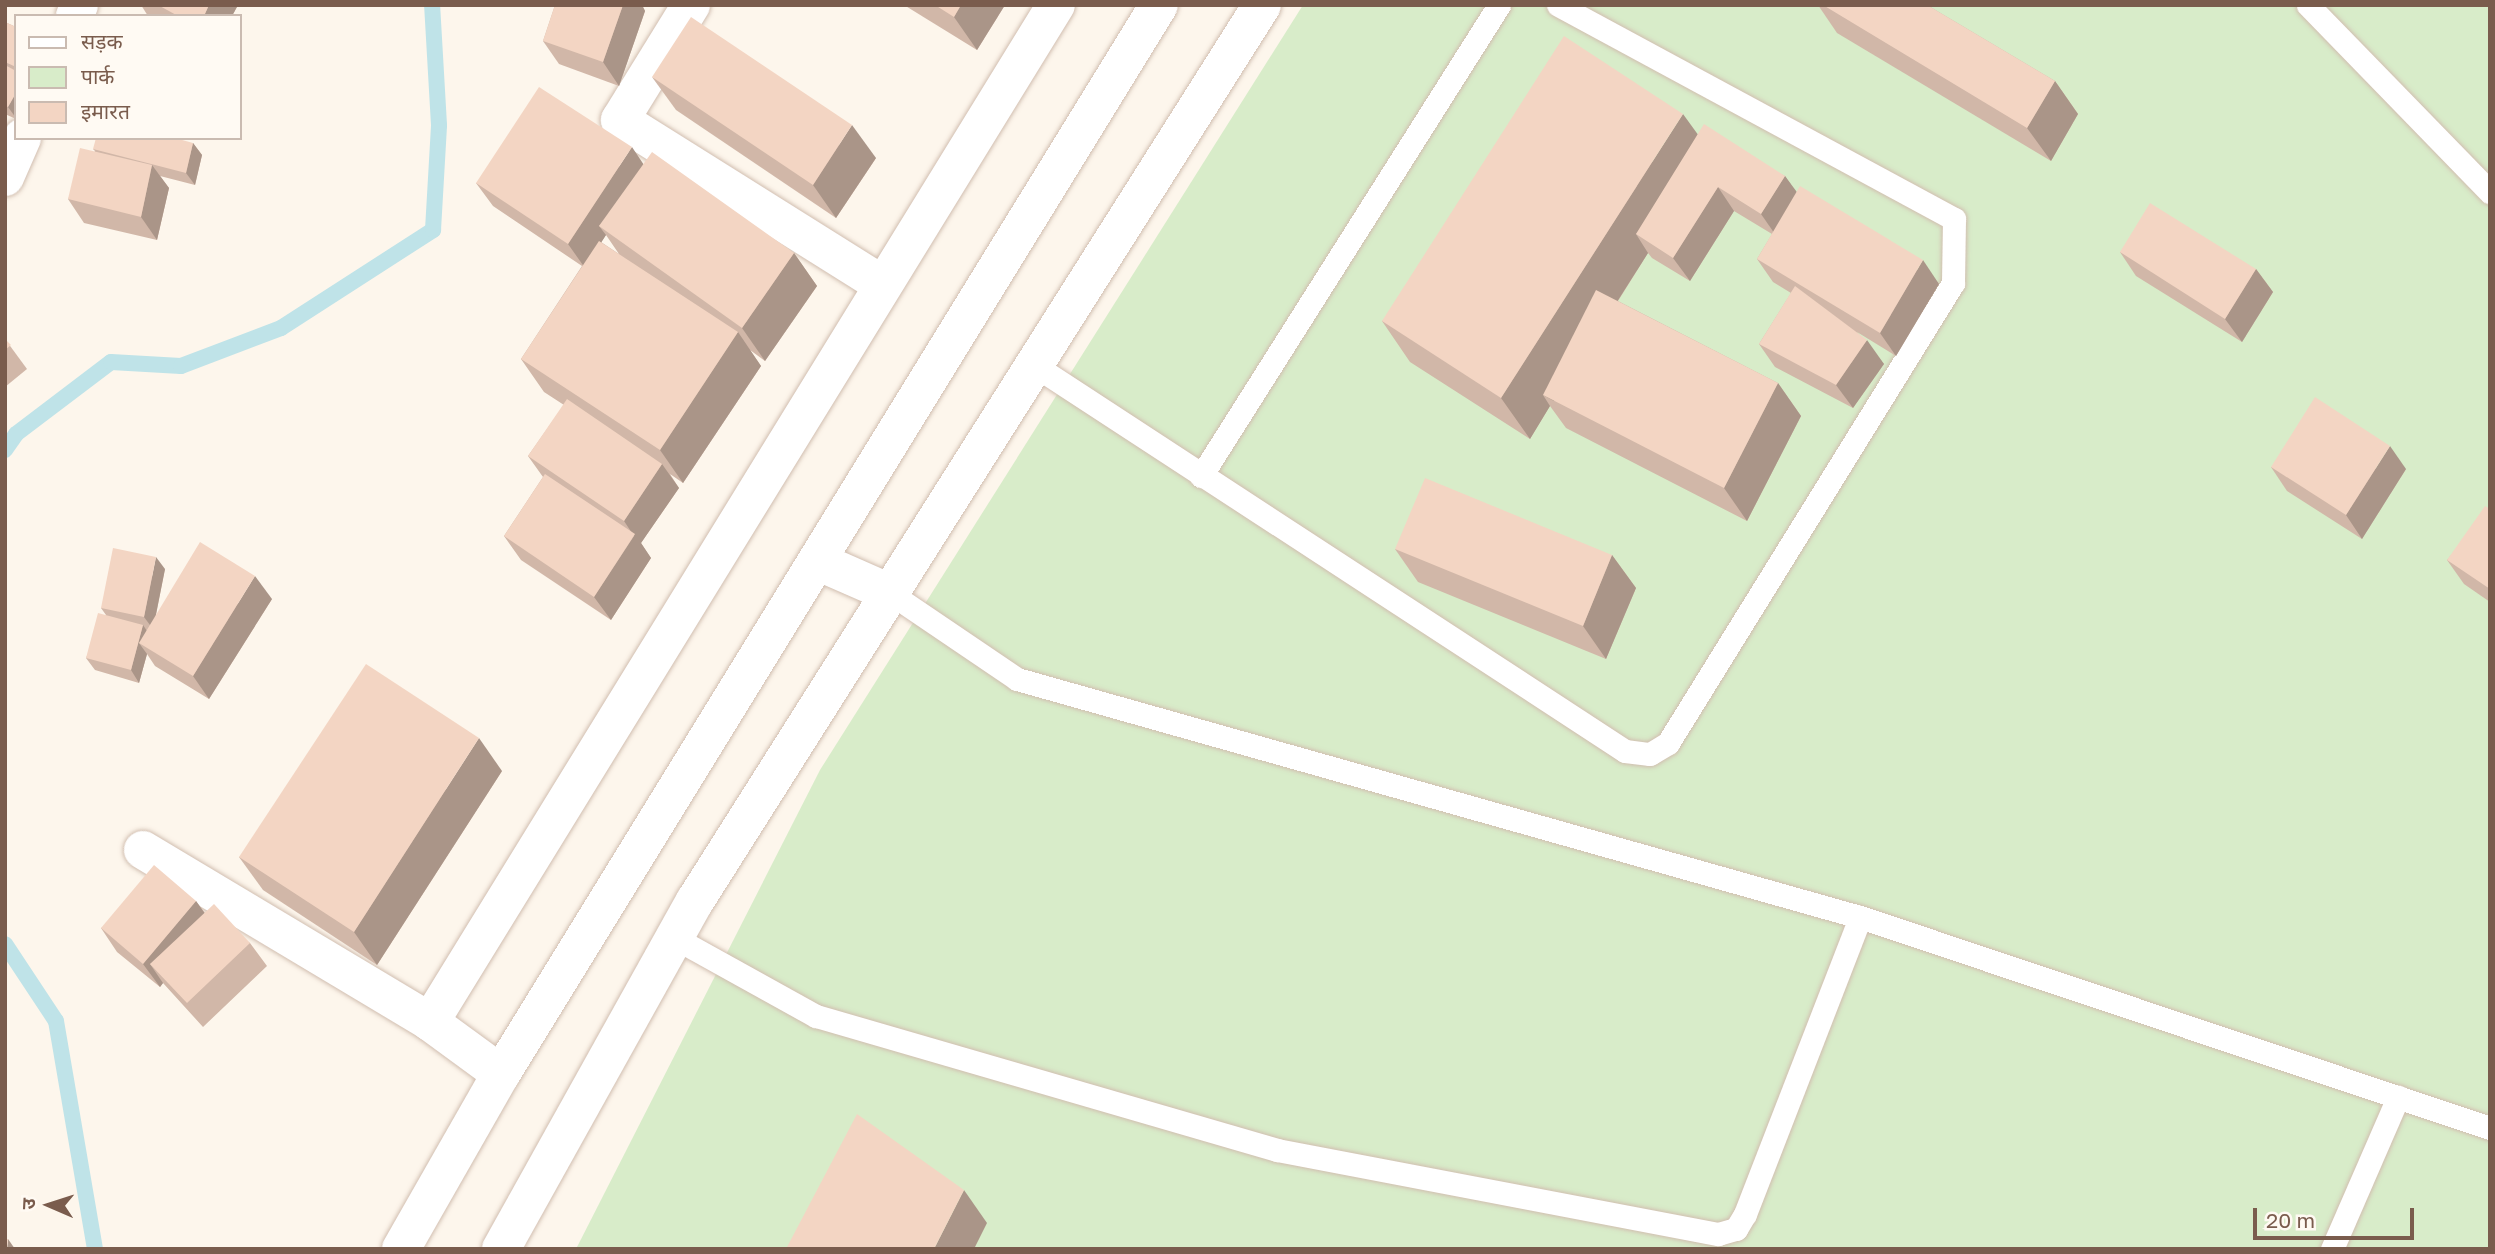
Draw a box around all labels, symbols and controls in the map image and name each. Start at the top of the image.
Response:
legend [14,14,242,140]
text: सड़क [81,28,123,54]
text: पार्क [81,63,115,89]
text: इमारत [81,98,130,124]
north arrow [14,1170,84,1240]
scale bar [2257,1194,2418,1238]
text: उ [16,1198,39,1210]
text: 20 m [2266,1207,2315,1233]

